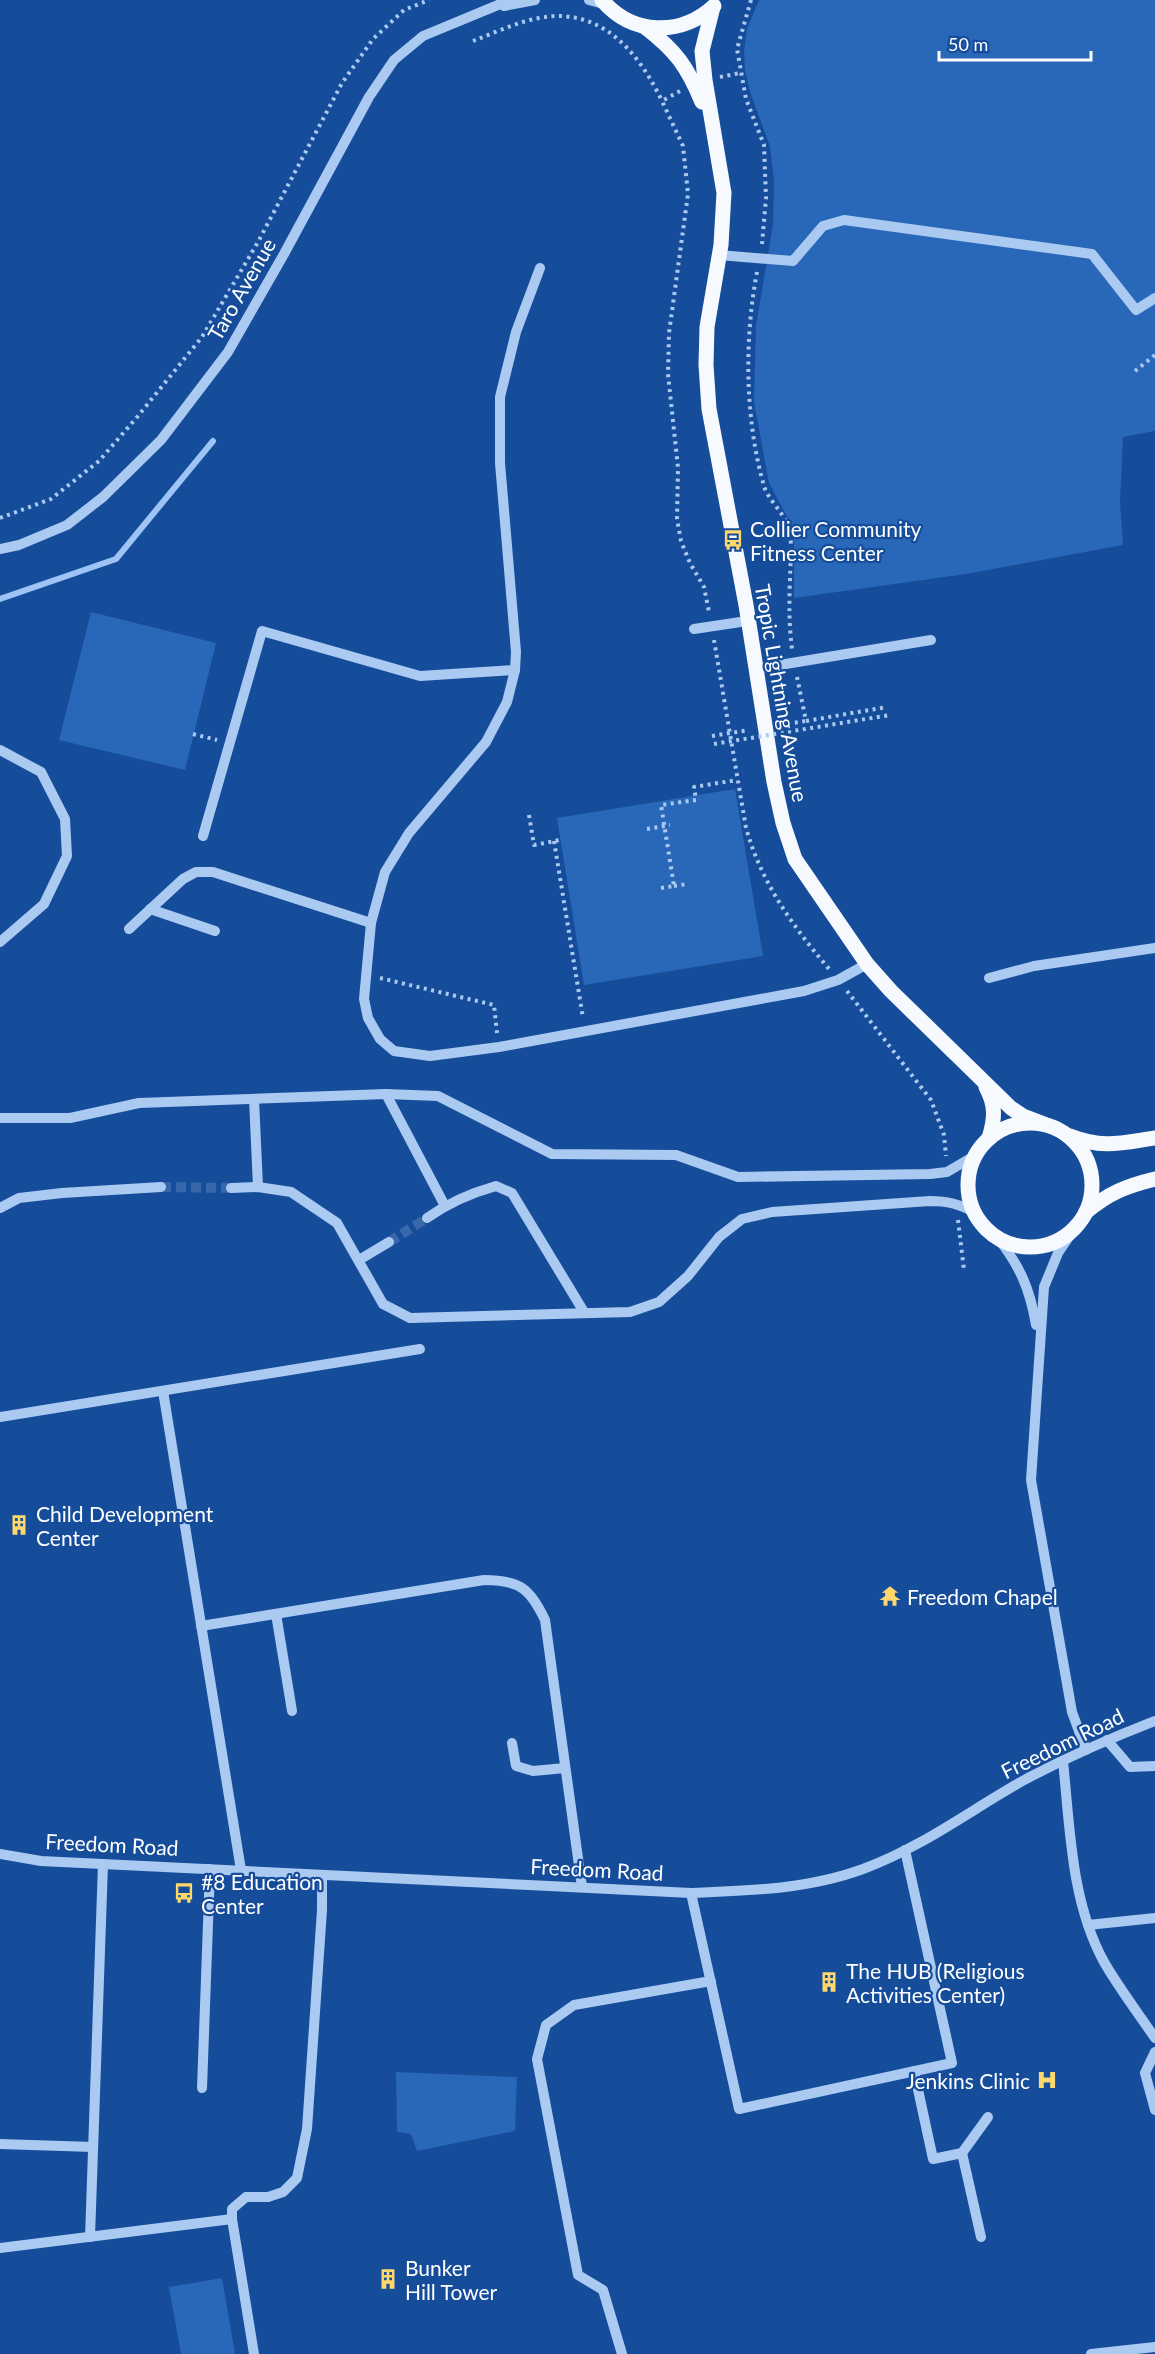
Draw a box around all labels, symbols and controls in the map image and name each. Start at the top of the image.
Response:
scale bar [939,24,1090,62]
text: 50 m [948,33,988,55]
street label: Taro Avenue [202,233,280,345]
place label: Collier Community Fitness Center [750,516,922,565]
bus stop icon: Collier Community Fitness Center [721,528,745,552]
street label: Tropic Lightning Avenue [751,582,813,804]
place label: Child Development Center [36,1501,214,1550]
building icon: Child Development Center [7,1513,31,1537]
temple icon: Freedom Chapel [878,1584,902,1608]
place label: Freedom Chapel [907,1584,1058,1609]
street label: Freedom Road [997,1703,1127,1783]
street label: Freedom Road [45,1828,179,1860]
street label: Freedom Road [530,1853,664,1885]
place label: #8 Education Center [201,1869,323,1918]
bus stop icon: #8 Education Center [172,1881,196,1905]
place label: The HUB (Religious Activities Center) [846,1958,1025,2007]
building icon: The HUB (Religious Activities Center) [817,1970,841,1994]
place label: Jenkins Clinic [906,2068,1030,2093]
hospital icon: Jenkins Clinic [1035,2068,1059,2092]
place label: Bunker Hill Tower [405,2255,498,2304]
building icon: Bunker Hill Tower [376,2267,400,2291]

